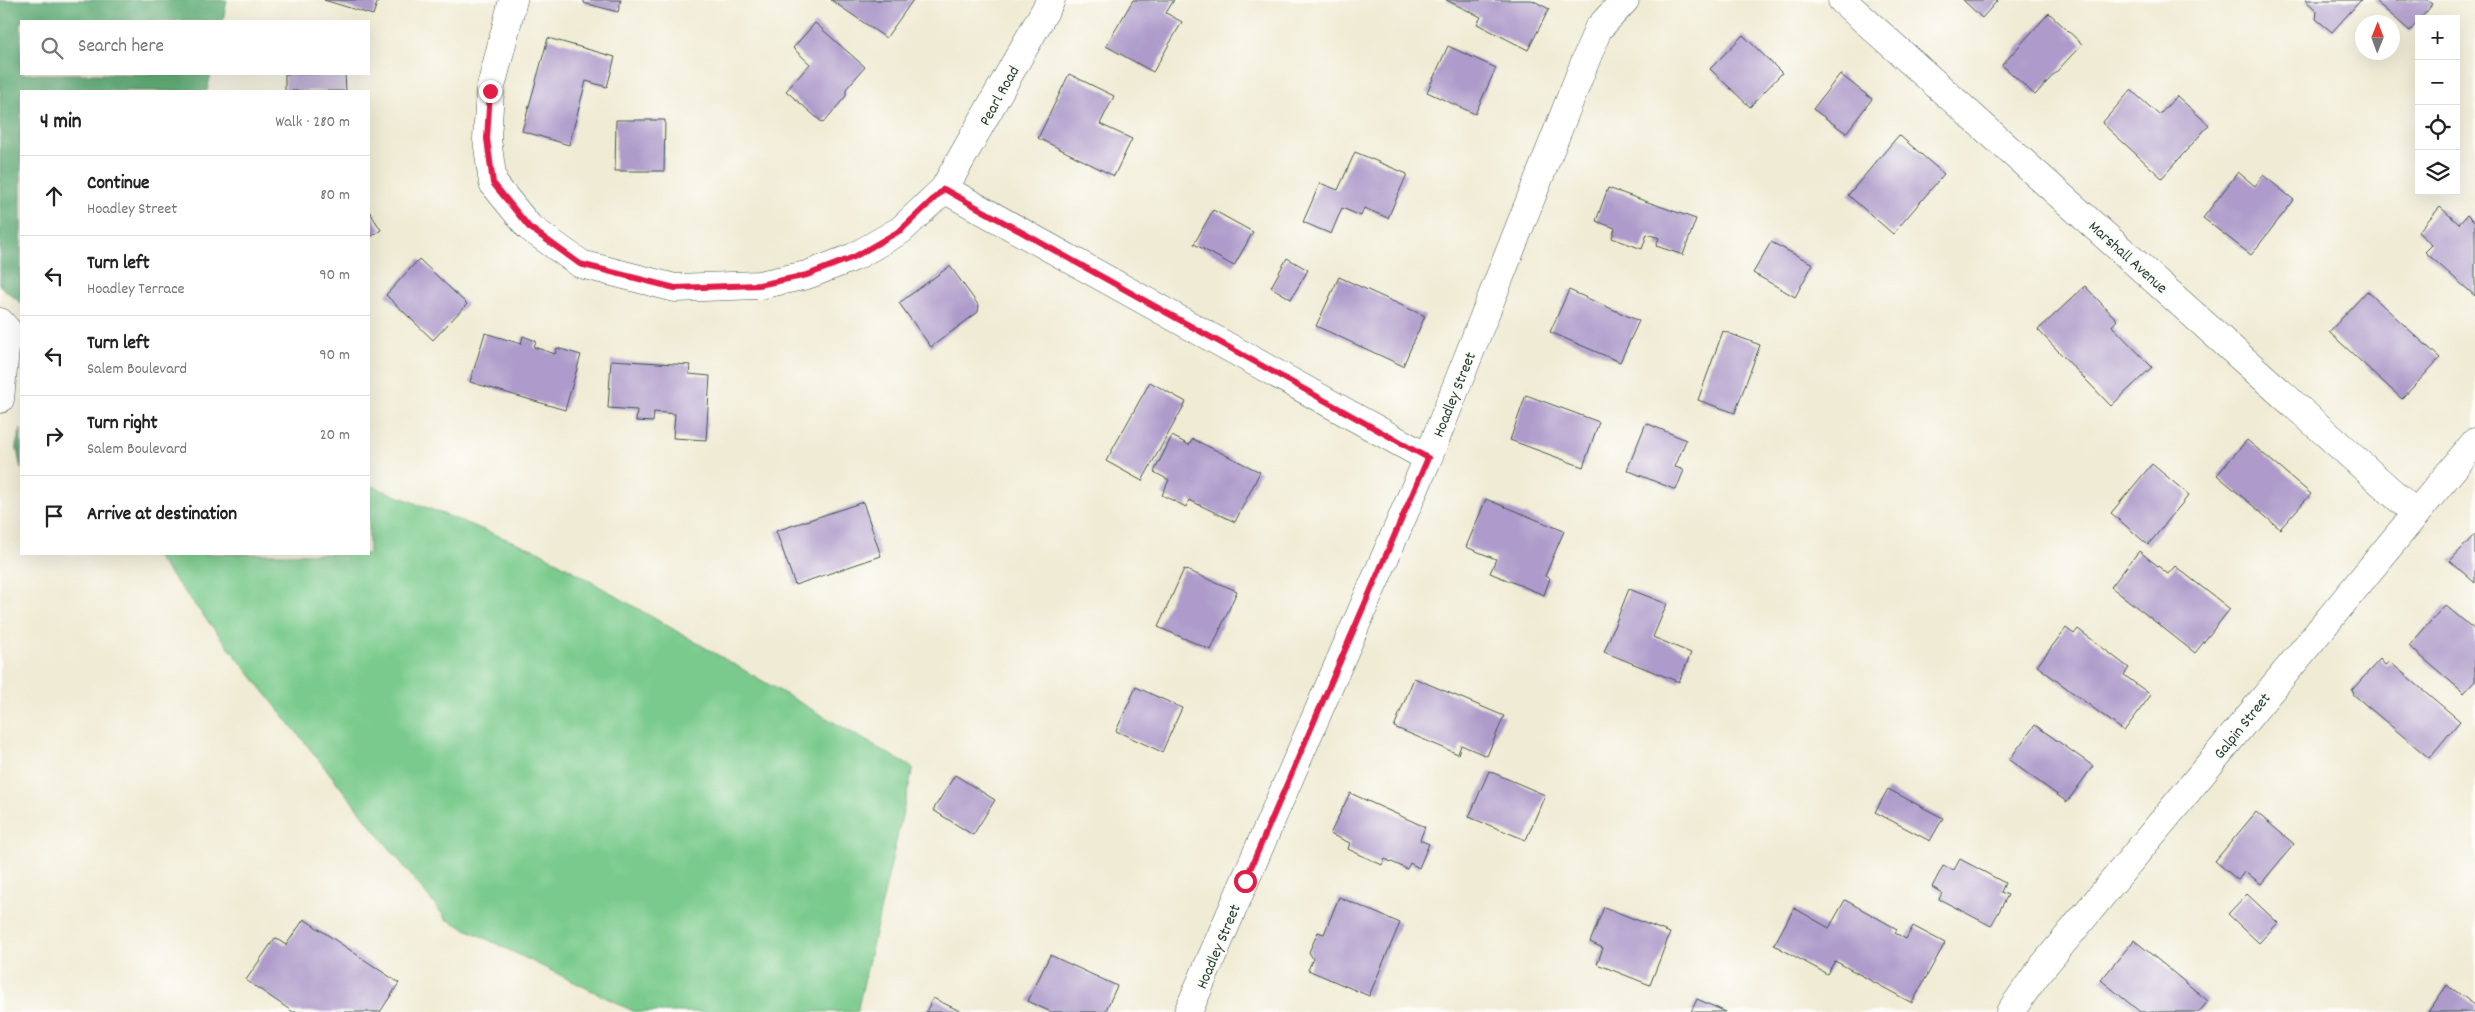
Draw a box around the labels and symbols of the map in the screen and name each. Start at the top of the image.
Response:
north arrow [2355,15,2400,60]
street label: Pearl Road [974,62,1026,130]
route end [479,80,502,103]
street label: Marshall Avenue [2083,216,2172,300]
street label: Hoadley Street [1428,349,1483,441]
street label: Galpin Street [2209,688,2277,765]
route start [1234,870,1257,893]
street label: Hoadley Street [1191,901,1248,993]

